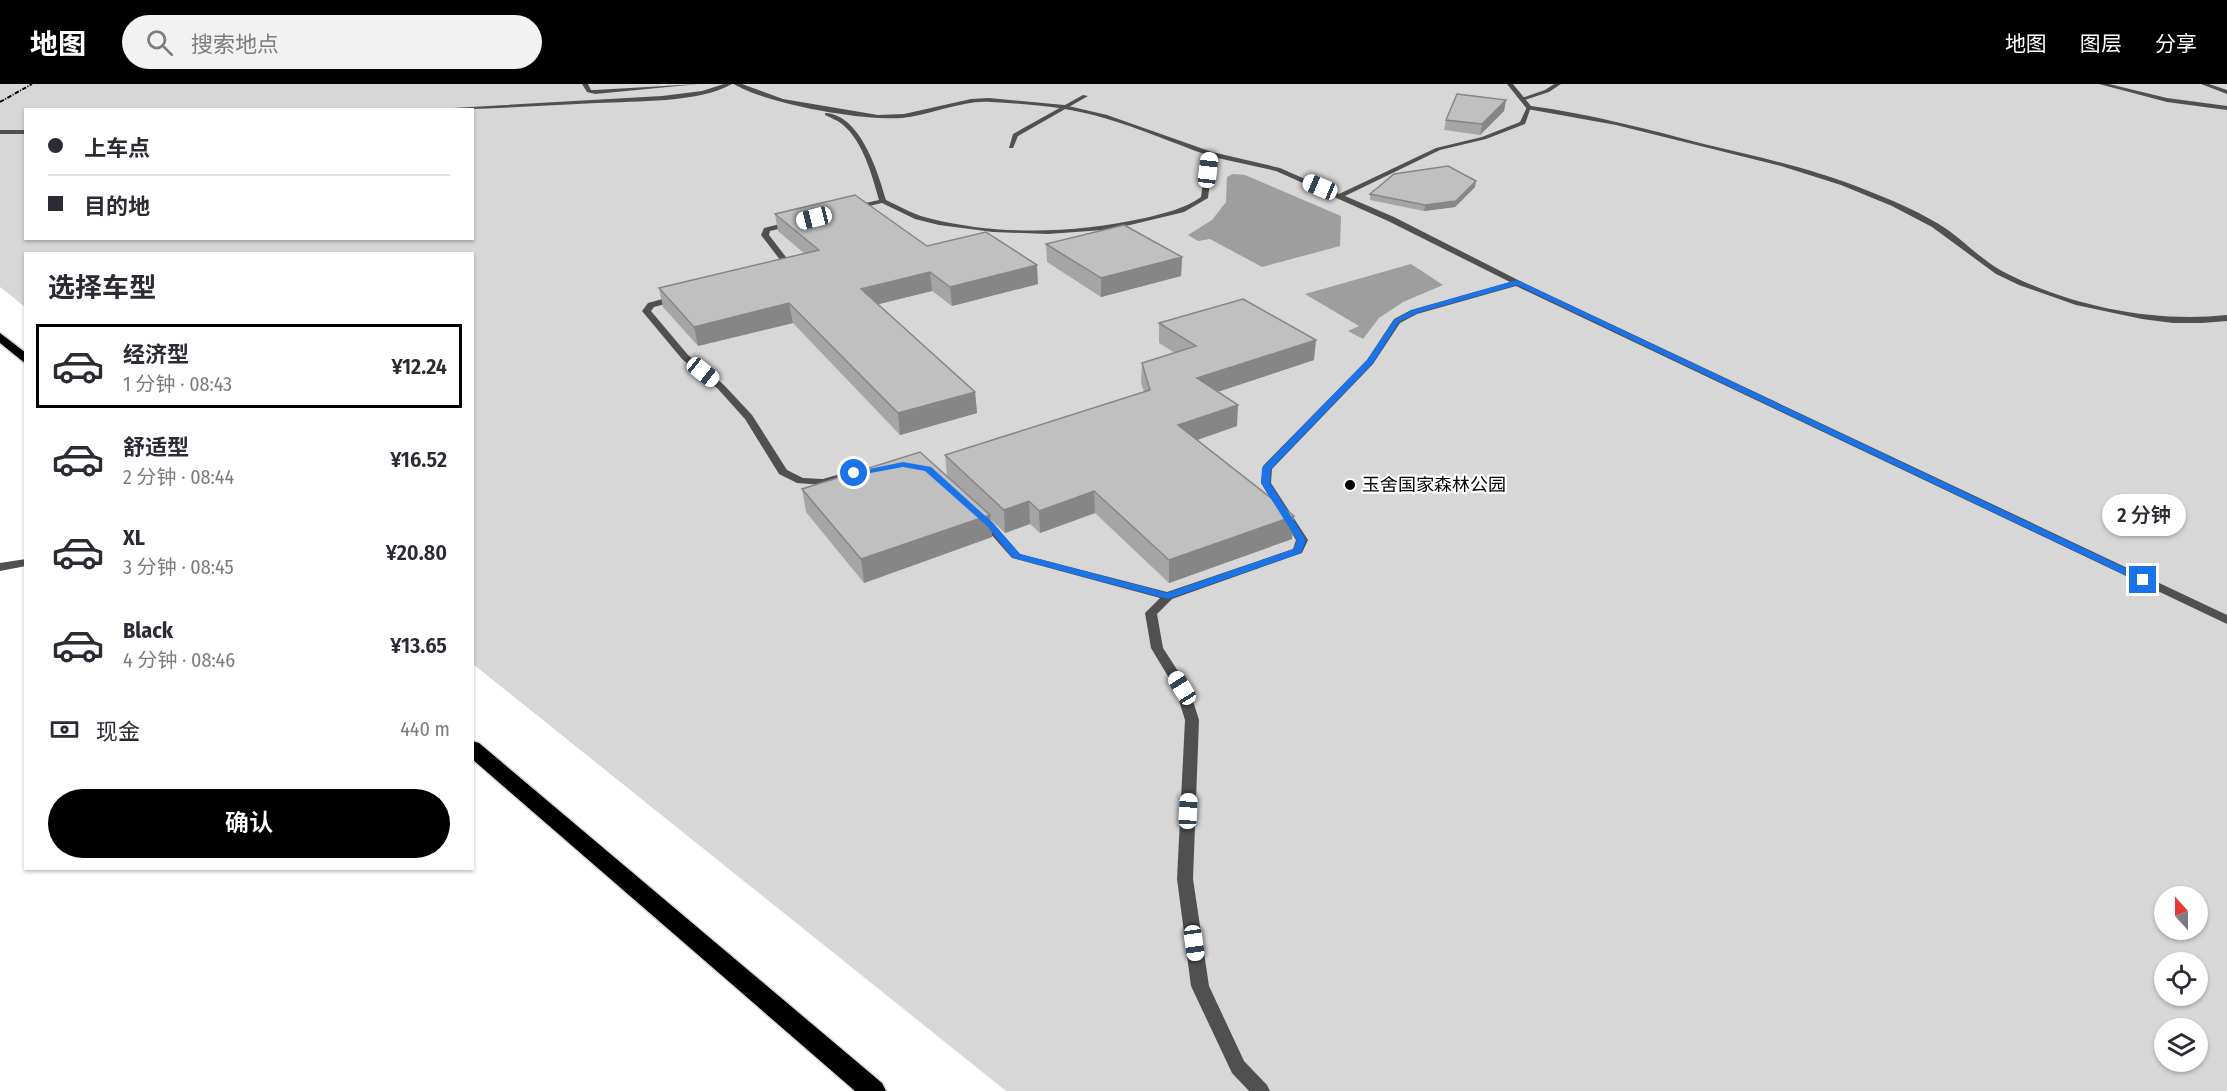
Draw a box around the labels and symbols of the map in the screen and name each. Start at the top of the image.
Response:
car [1197,151,1219,189]
car [1300,172,1340,202]
car [794,205,834,231]
car [683,354,723,390]
route start [840,459,867,486]
place label: 玉舍国家森林公园 [1362,474,1506,496]
marker: 玉舍国家森林公园 [1343,478,1357,492]
callout: 2 分钟 [2101,493,2185,535]
route end [2129,566,2156,593]
car [1165,668,1199,708]
car [1178,793,1198,829]
north arrow [2154,886,2208,940]
car [1183,924,1205,962]

